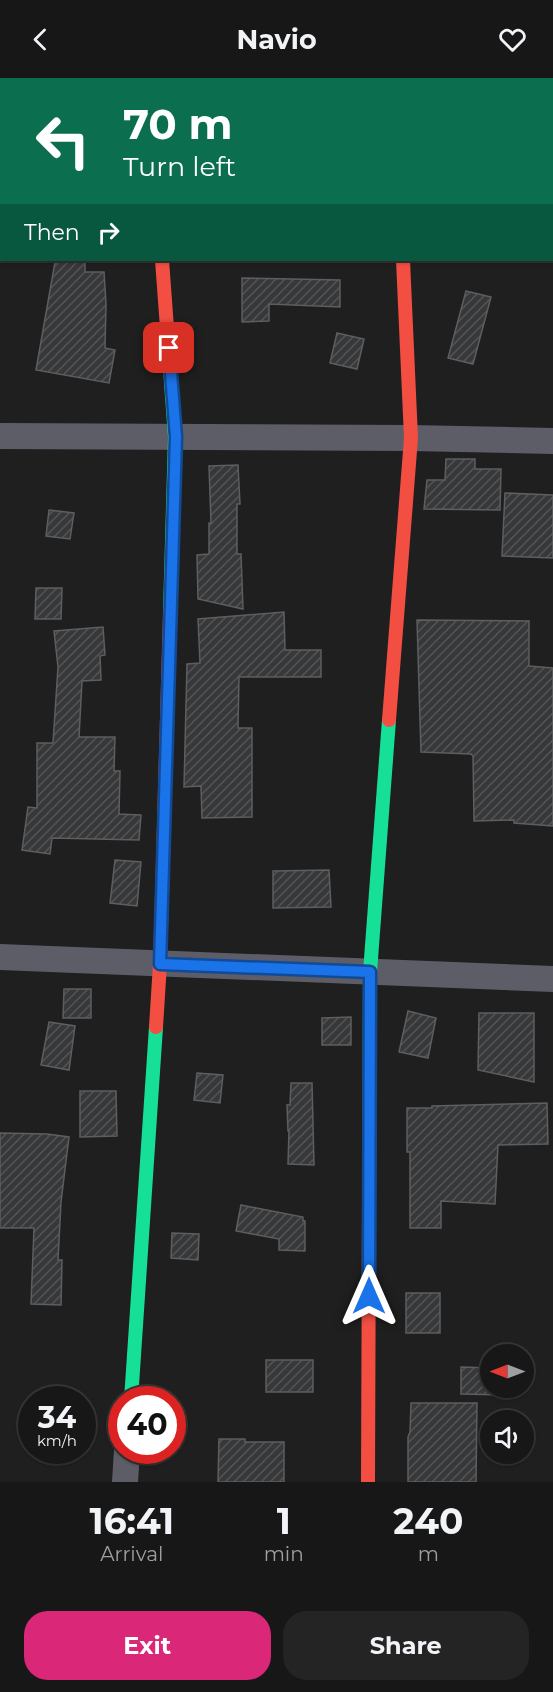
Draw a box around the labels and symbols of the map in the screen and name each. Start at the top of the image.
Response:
pin [143,322,194,373]
position arrow [337,1264,401,1328]
north arrow [480,1344,534,1398]
speed limit sign: 40 [108,1386,186,1464]

